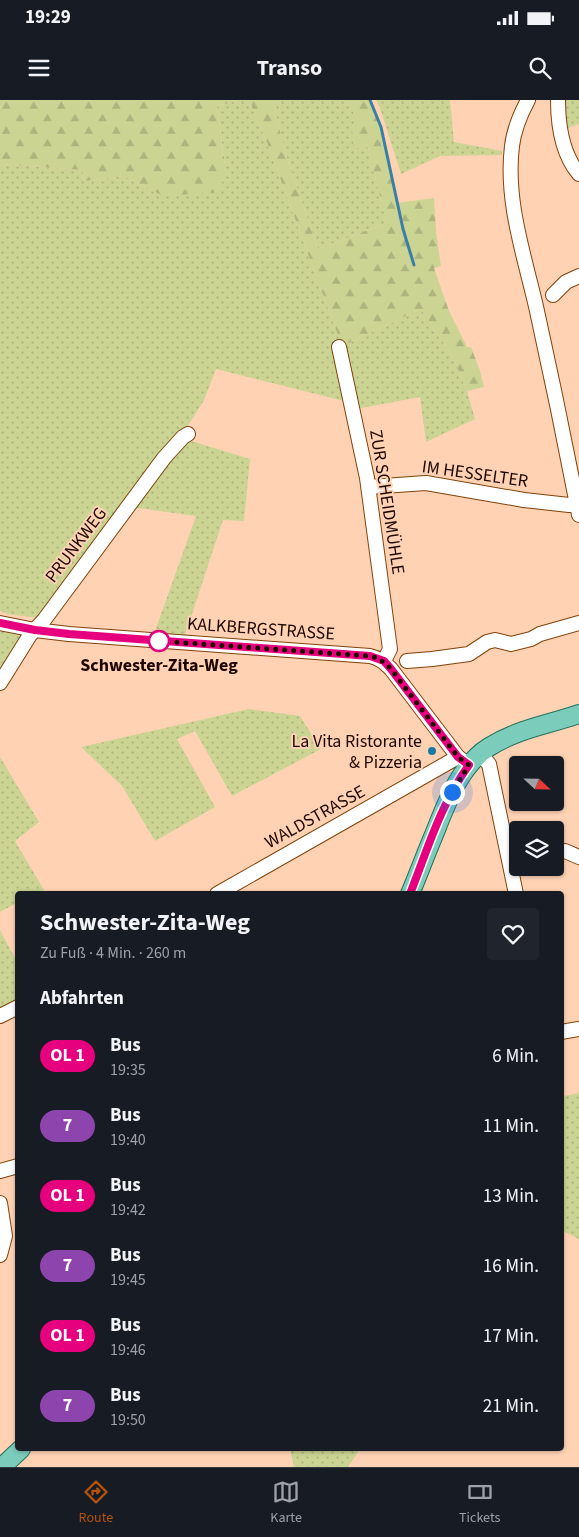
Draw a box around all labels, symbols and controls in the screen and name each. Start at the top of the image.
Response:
text: 19:29 [25,4,71,31]
text: Transo [257,52,322,84]
icon: menu [25,54,53,82]
icon: search [526,54,554,82]
street label: ZUR SCHEIDMÜHLE [363,428,411,576]
street label: IM HESSELTER [420,454,530,494]
street label: PRUNKWEG [39,502,113,588]
street label: KALKBERGSTRASSE [186,611,336,647]
marker: Schwester-Zita-Weg [148,630,170,652]
place label: Schwester-Zita-Weg [80,653,238,678]
place label: La Vita Ristorante & Pizzeria [292,729,422,775]
marker: La Vita Ristorante & Pizzeria [426,745,438,757]
north arrow [509,756,564,811]
map controls [509,756,564,876]
street label: WALDSTRASSE [260,779,370,855]
your location [440,780,465,805]
button: layers [509,821,564,876]
text: Schwester-Zita-Weg [40,905,250,940]
button: heart [487,908,539,960]
text: Zu Fuß · 4 Min. · 260 m [40,942,186,964]
text: Abfahrten [40,985,124,1012]
text: Bus [110,1032,141,1059]
text: OL 1 [50,1043,85,1068]
text: 6 Min. [492,1043,539,1070]
text: 19:35 [110,1059,146,1081]
text: Bus [110,1102,141,1129]
text: 7 [63,1113,72,1138]
text: 11 Min. [483,1113,539,1140]
text: 19:40 [110,1129,146,1151]
text: Bus [110,1172,141,1199]
text: OL 1 [50,1183,85,1208]
text: 13 Min. [483,1183,539,1210]
text: 19:42 [110,1199,146,1221]
text: Bus [110,1242,141,1269]
text: 7 [63,1253,72,1278]
text: 16 Min. [483,1253,539,1280]
text: 19:45 [110,1269,146,1291]
text: Bus [110,1312,141,1339]
text: OL 1 [50,1323,85,1348]
text: 17 Min. [483,1323,539,1350]
text: 19:46 [110,1339,146,1361]
text: Bus [110,1382,141,1409]
text: 7 [63,1393,72,1418]
text: 21 Min. [483,1393,539,1420]
text: 19:50 [110,1409,146,1431]
tab: Route [79,1478,113,1528]
tab: Karte [270,1478,302,1528]
tab: Tickets [459,1478,500,1528]

